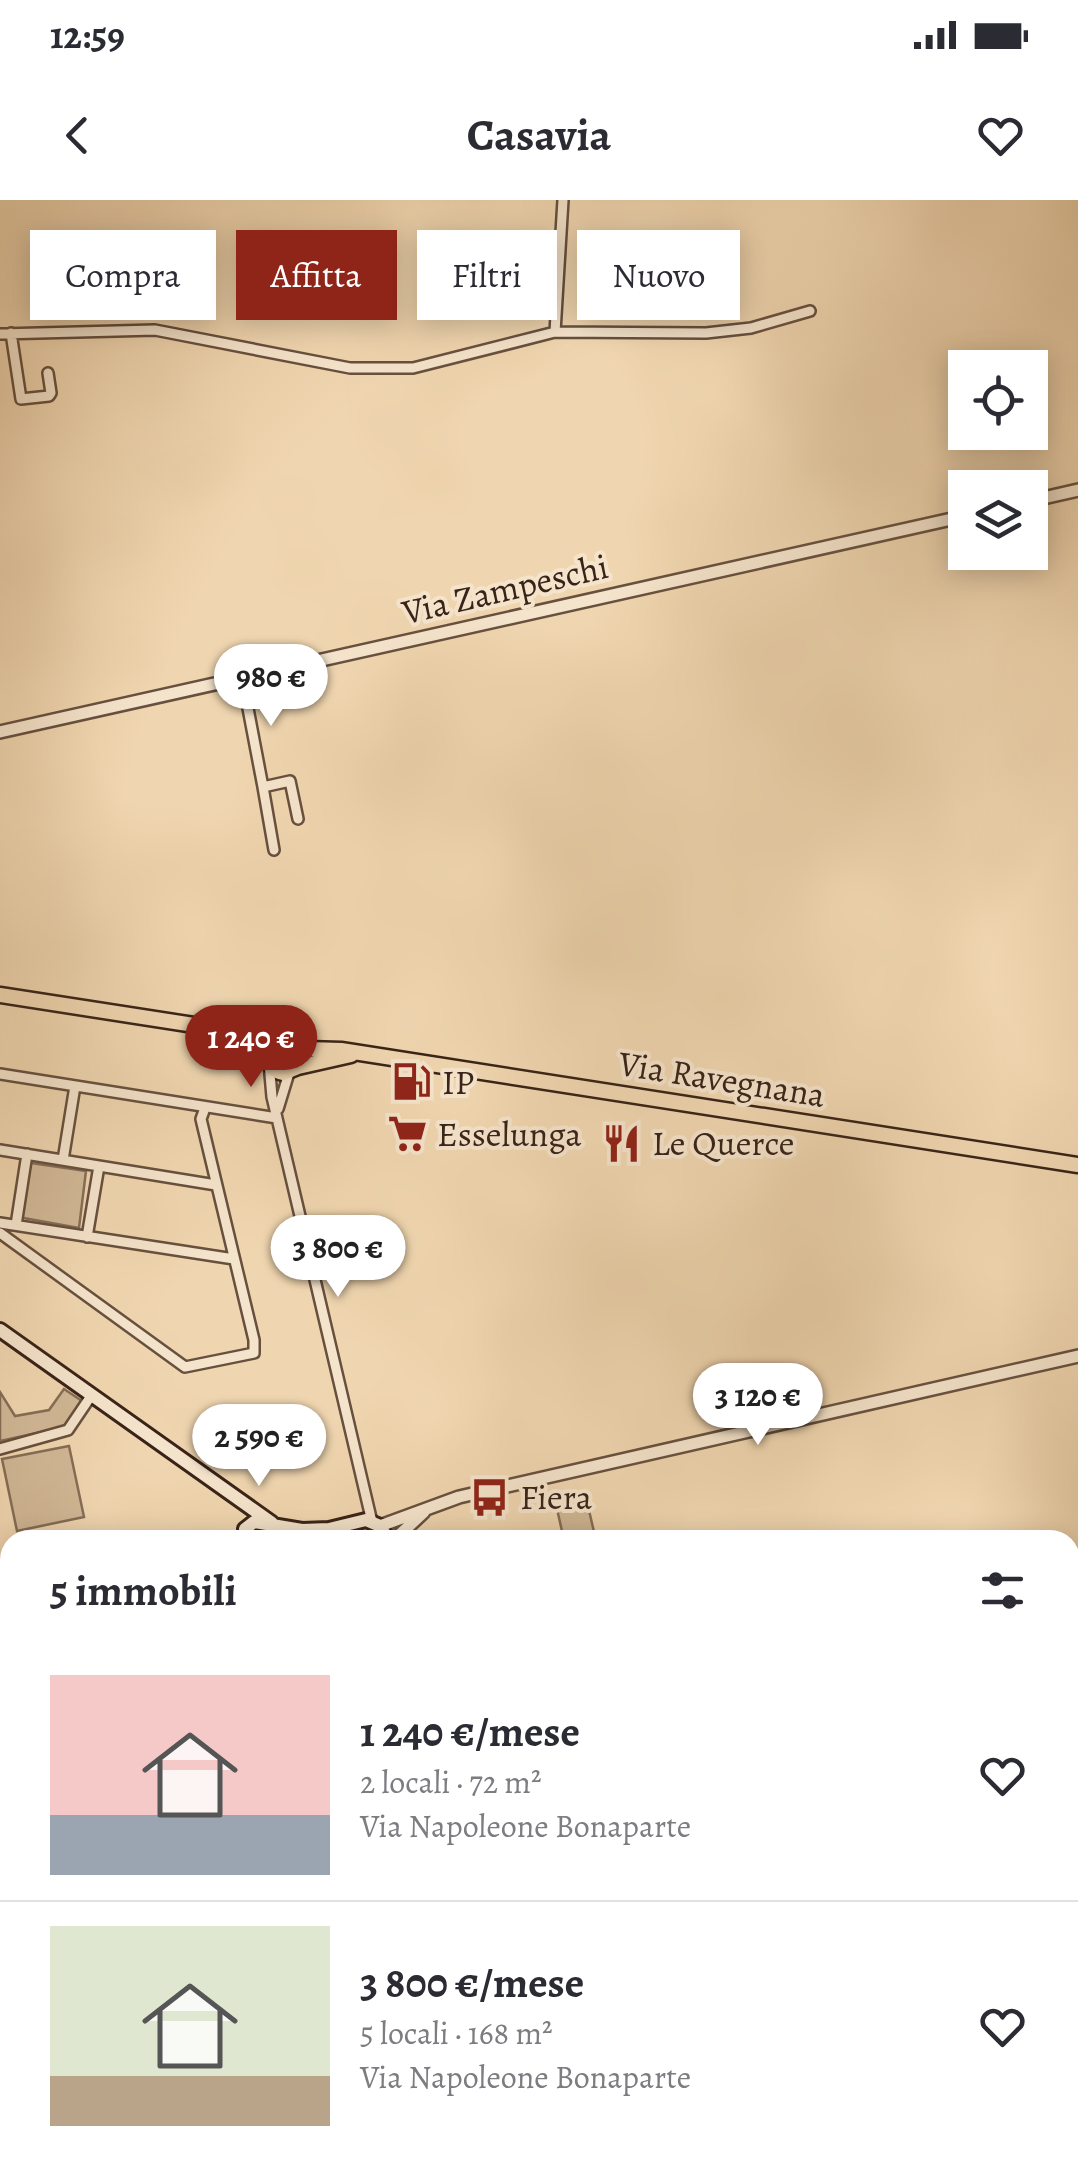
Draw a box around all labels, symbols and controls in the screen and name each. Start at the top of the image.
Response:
text: 12:59 [50,9,125,61]
text: Casavia [467,104,611,166]
icon: back [50,108,105,163]
icon: heart [973,108,1028,163]
chip: Compra [30,230,216,320]
chip: Affitta [236,230,397,320]
chip: Filtri [417,230,557,320]
chip: Nuovo [577,230,740,320]
map controls [948,350,1048,570]
button: locate [948,350,1048,450]
button: layers [948,470,1048,570]
street label: Via Zampeschi [396,542,613,636]
pin: 980 € [201,644,341,729]
text: 980 € [236,654,306,698]
pin: 1 240 € [159,1005,343,1090]
text: 1 240 € [207,1015,295,1059]
street label: Via Ravegnana [614,1039,829,1119]
place label: IP [442,1058,474,1106]
fuel station icon: IP [391,1061,433,1103]
place label: Esselunga [437,1110,582,1158]
supermarket icon: Esselunga [386,1113,428,1155]
place label: Le Querce [652,1119,794,1167]
restaurant icon: Le Querce [601,1122,643,1164]
pin: 3 800 € [246,1215,430,1300]
text: 3 800 € [293,1225,383,1269]
pin: 3 120 € [666,1363,850,1448]
text: 3 120 € [715,1373,801,1417]
pin: 2 590 € [167,1404,351,1489]
text: 2 590 € [214,1414,304,1458]
place label: Fiera [520,1473,593,1521]
bus stop icon: Fiera [469,1476,511,1518]
text: 5 immobili [50,1562,237,1619]
icon: filters [975,1563,1030,1618]
text: 1 240 €/mese [360,1703,580,1760]
icon: home [130,1715,250,1835]
icon: heart [975,1748,1030,1803]
text: 2 locali · 72 m² [360,1760,541,1804]
text: Via Napoleone Bonaparte [360,1804,691,1848]
text: 3 800 €/mese [360,1954,584,2011]
icon: home [130,1966,250,2086]
icon: heart [975,1999,1030,2054]
text: 5 locali · 168 m² [360,2011,553,2055]
text: Via Napoleone Bonaparte [360,2055,691,2099]

